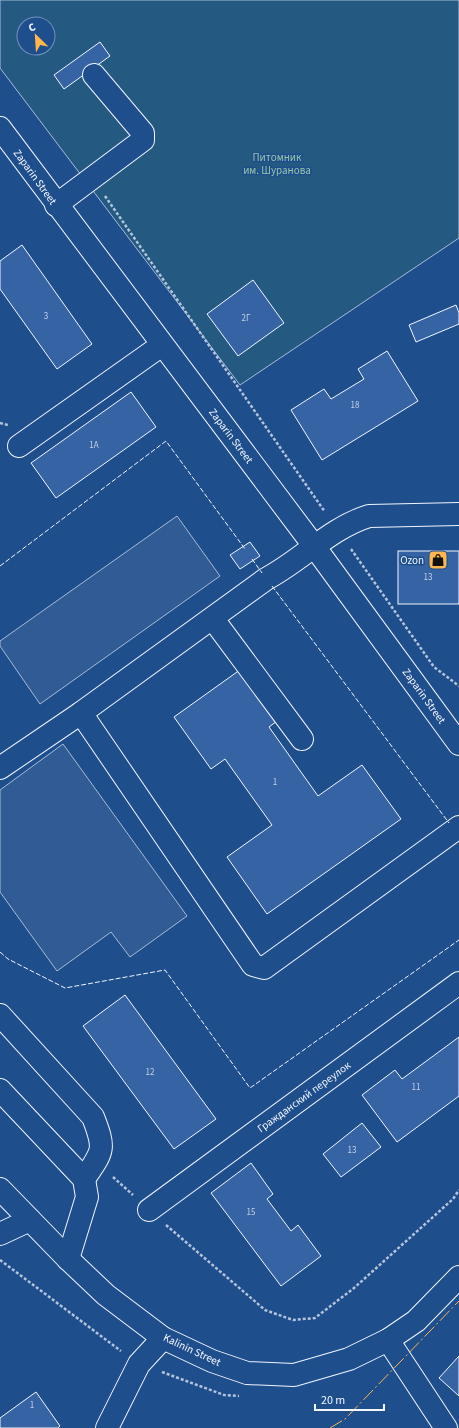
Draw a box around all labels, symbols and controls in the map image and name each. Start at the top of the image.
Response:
north arrow [16,16,56,56]
text: С [26,19,39,36]
street label: Zaparin Street [10,146,60,208]
park label: Питомник им. Шуранова [243,150,311,178]
house number: 3 [44,310,49,323]
house number: 2Г [242,312,251,325]
house number: 18 [351,399,360,412]
street label: Zaparin Street [205,405,257,467]
house number: 1А [89,439,99,452]
shop icon: Ozon [427,549,449,571]
place label: Ozon [400,553,424,568]
house number: 13 [424,571,433,584]
street label: Zaparin Street [399,665,449,727]
house number: 1 [273,776,277,789]
street label: Гражданский переулок [254,1058,354,1136]
house number: 12 [146,1066,155,1079]
house number: 11 [412,1081,420,1094]
house number: 13 [348,1144,357,1157]
house number: 15 [247,1206,256,1219]
street label: Kalinin Street [161,1330,223,1370]
scale bar [315,1386,384,1412]
text: 20 m [321,1392,345,1409]
house number: 1 [30,1399,34,1412]

